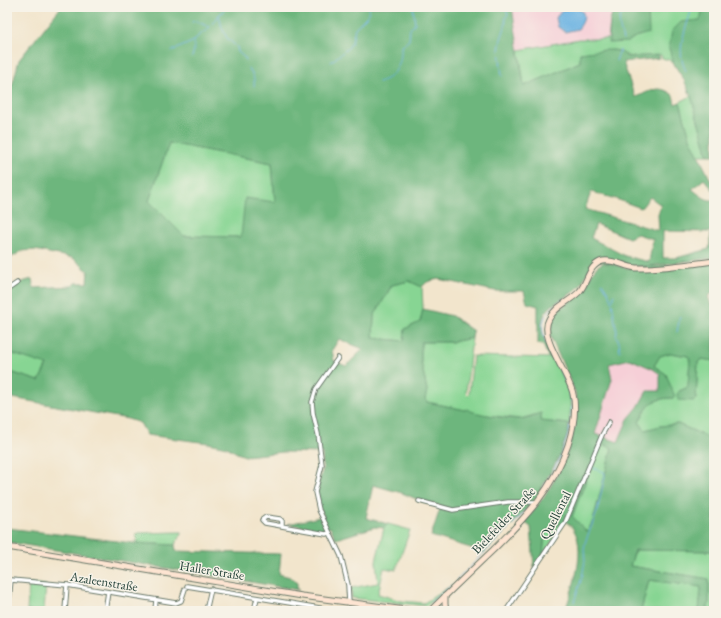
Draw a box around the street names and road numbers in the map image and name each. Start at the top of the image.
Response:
street label: Bielefelder Straße [468,483,539,558]
street label: Quellental [536,488,575,542]
street label: Haller Straße [178,557,245,584]
street label: Azaleenstraße [68,568,139,595]

